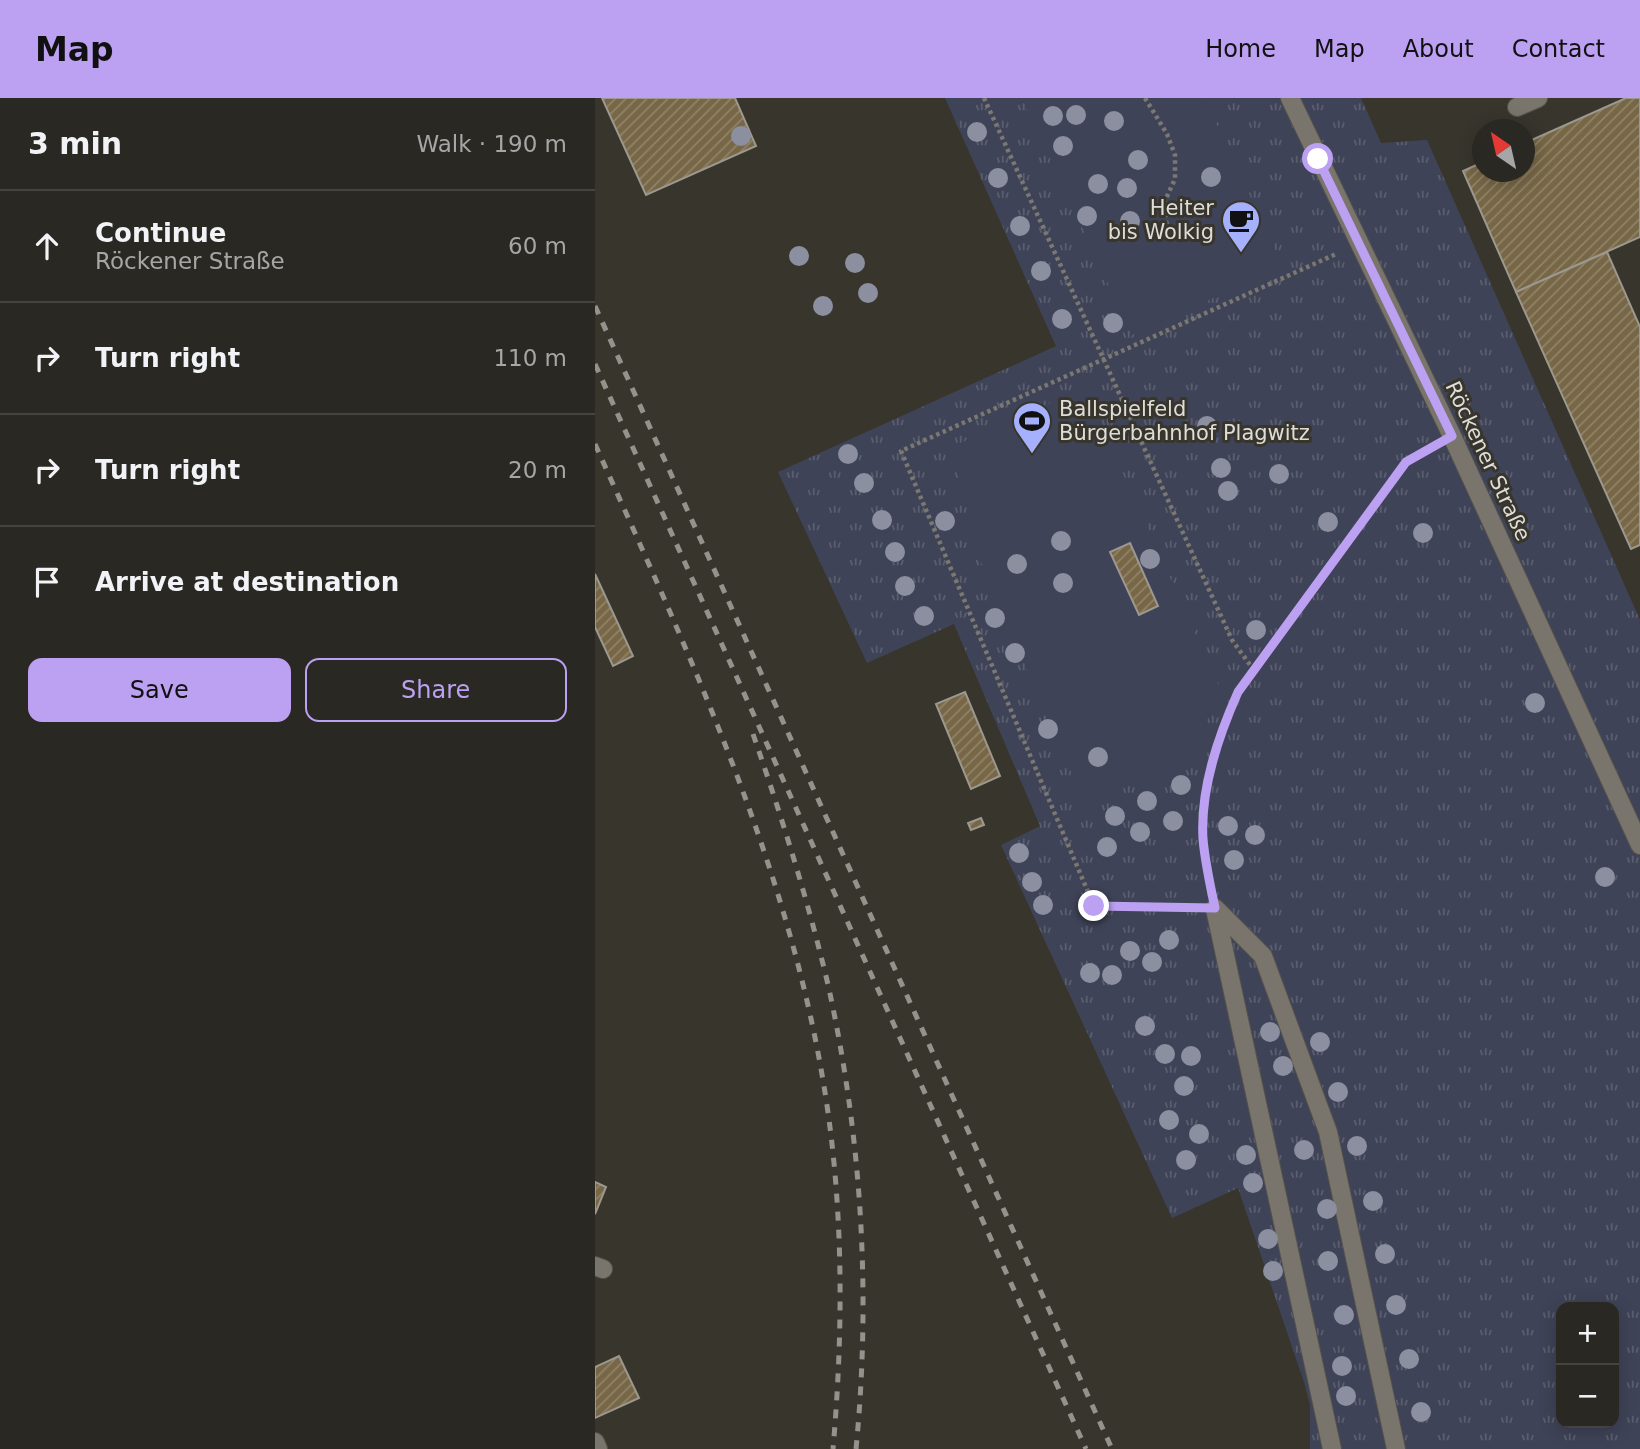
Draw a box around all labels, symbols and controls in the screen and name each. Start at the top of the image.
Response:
text: Map [35,30,114,69]
text: Home [1205,35,1276,63]
text: Map [1314,35,1365,63]
text: About [1403,35,1474,63]
text: Contact [1512,35,1605,63]
north arrow [1472,119,1535,182]
text: 3 min [28,126,122,161]
text: Walk · 190 m [416,131,567,157]
route start [1302,143,1333,174]
place label: Heiter bis Wolkig [1108,196,1214,244]
cafe icon: Heiter bis Wolkig [1220,199,1262,254]
text: Continue [95,218,226,248]
icon: ahead [28,227,66,265]
text: 60 m [508,233,567,259]
text: Röckener Straße [95,248,285,274]
icon: right [28,339,66,377]
text: Turn right [95,343,240,373]
text: 110 m [493,345,567,371]
street label: Röckener Straße [1441,377,1535,545]
place label: Ballspielfeld Bürgerbahnhof Plagwitz [1059,397,1310,445]
sports icon: Ballspielfeld Bürgerbahnhof Plagwitz [1011,400,1053,455]
icon: right [28,451,66,489]
text: Turn right [95,455,240,485]
text: 20 m [508,457,567,483]
icon: arrive [28,563,66,601]
text: Arrive at destination [95,567,399,597]
button: Save [28,658,291,722]
button: Share [305,658,567,722]
route end [1078,890,1109,921]
map controls [1556,1302,1619,1428]
button: + [1556,1302,1619,1365]
button: − [1556,1365,1619,1428]

